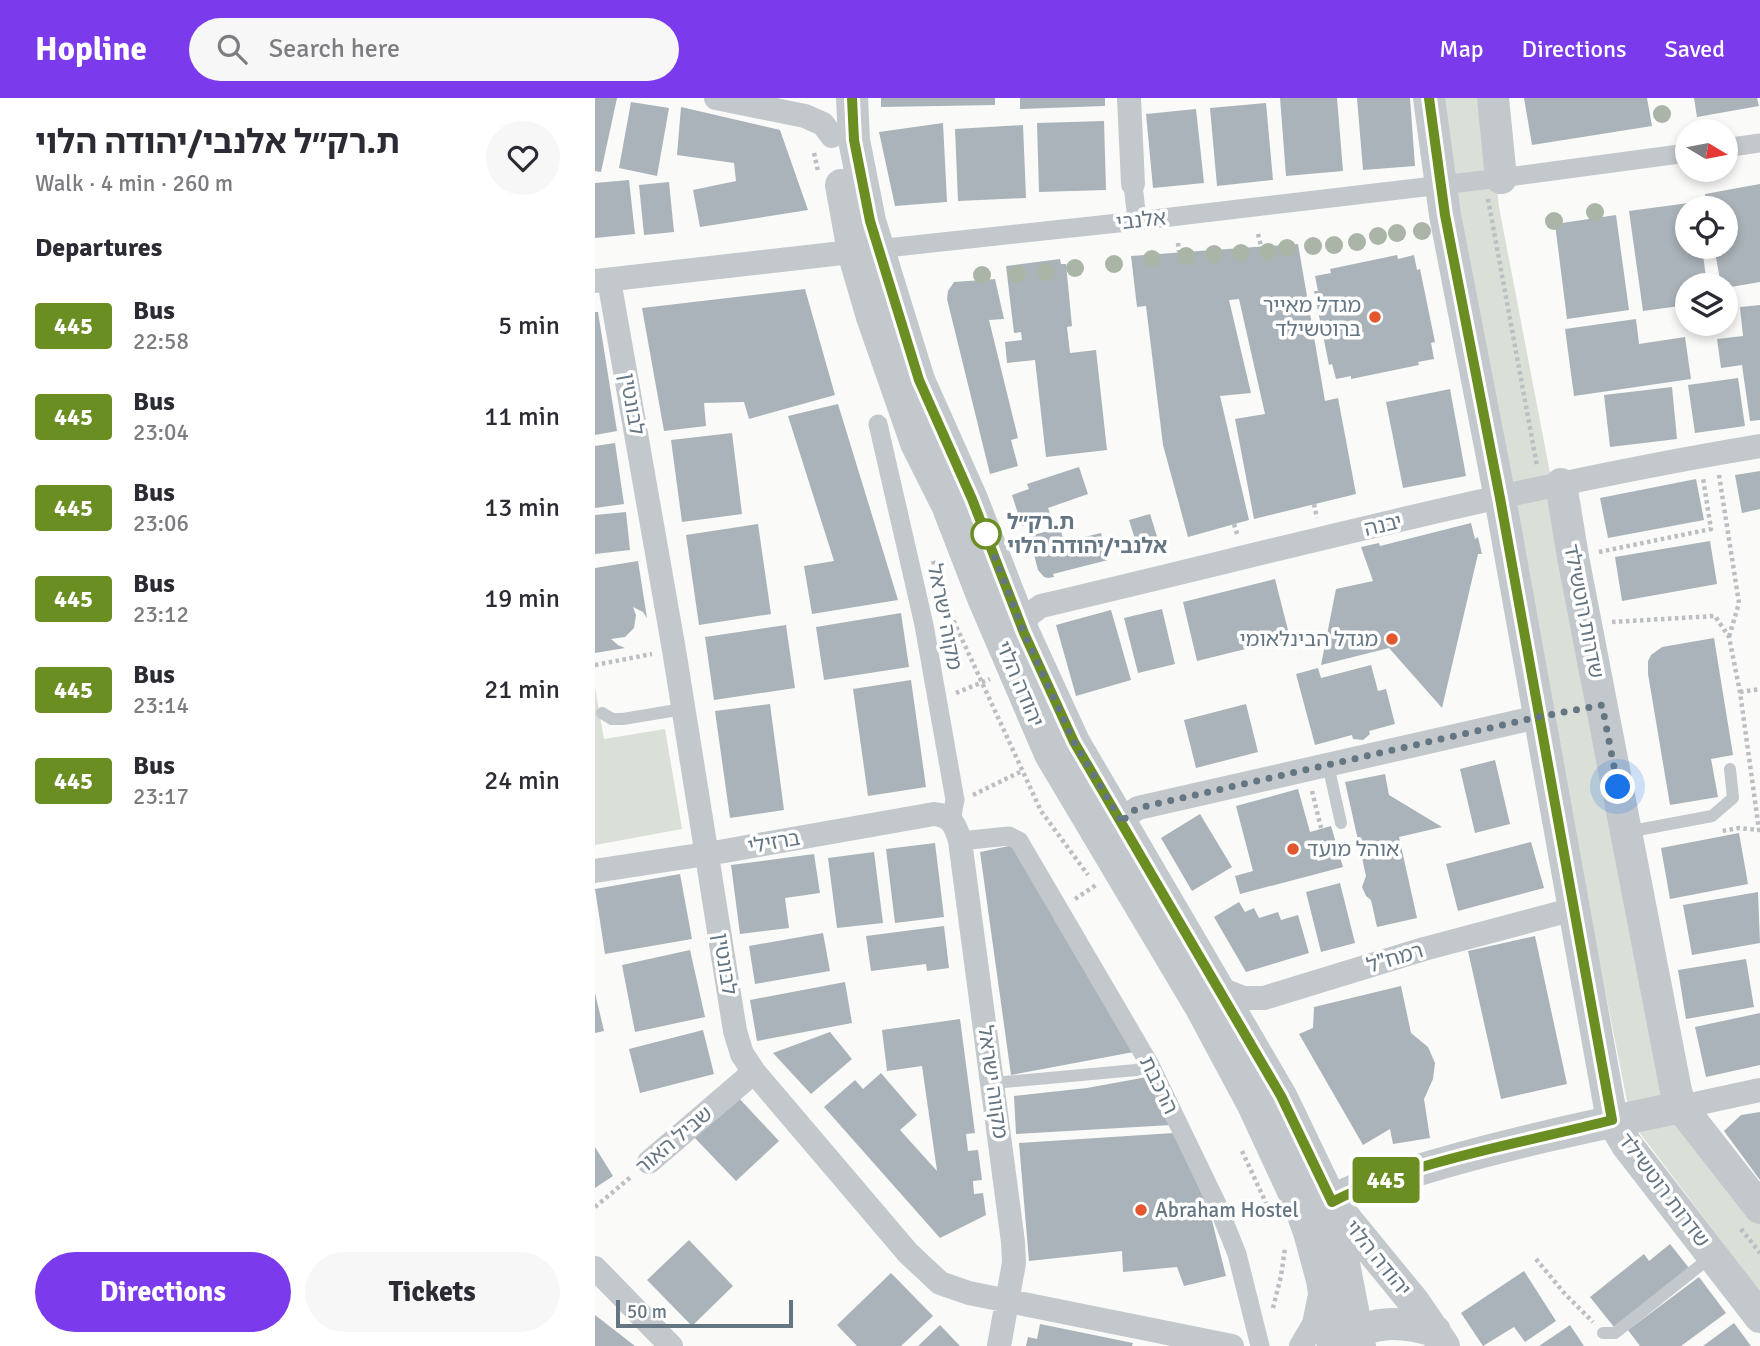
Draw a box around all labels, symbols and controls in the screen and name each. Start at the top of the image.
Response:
search box [189,18,679,81]
text: Hopline [35,29,147,70]
icon: search [213,30,251,68]
text: Search here [269,33,400,65]
text: Map [1439,34,1484,64]
text: Directions [1522,34,1627,64]
text: Saved [1665,34,1725,64]
north arrow [1675,119,1738,182]
map controls [1675,119,1738,336]
button: heart [486,121,560,195]
text: ת.רק״ל אלנבי/יהודה הלוי [35,122,400,163]
text: Walk · 4 min · 260 m [35,169,233,198]
button: locate [1675,196,1738,259]
street label: אלנבי [1115,204,1167,236]
text: Departures [35,232,162,264]
button: layers [1675,273,1738,336]
place label: מגדל מאייר ברוטשילד [1263,292,1361,342]
text: Bus [133,295,175,327]
marker: מגדל מאייר ברוטשילד [1367,309,1383,325]
text: 5 min [498,310,560,342]
text: 445 [54,311,93,341]
text: 22:58 [133,327,189,356]
street label: לבונטין [614,371,650,437]
text: Bus [133,386,175,418]
text: 11 min [484,401,560,433]
text: 445 [54,402,93,432]
text: 23:04 [133,418,189,447]
text: Bus [133,477,175,509]
text: 13 min [484,492,560,524]
text: 445 [54,493,93,523]
street label: יבנה [1362,508,1404,542]
text: 23:06 [133,509,189,538]
place label: ת.רק״ל אלנבי/יהודה הלוי [1007,509,1167,559]
marker: ת.רק״ל אלנבי/יהודה הלוי [971,519,1001,549]
street label: שדרות רוטשילד [1558,542,1610,680]
street label: מקוה ישראל [922,562,968,672]
text: Bus [133,568,175,600]
text: 19 min [484,583,560,615]
text: 445 [54,584,93,614]
text: 23:12 [133,600,189,629]
place label: מגדל הבינלאומי [1239,626,1378,652]
marker: מגדל הבינלאומי [1384,631,1400,647]
street label: יהודה הלוי [990,637,1050,731]
text: Bus [133,659,175,691]
text: 21 min [484,674,560,706]
text: 445 [54,675,93,705]
text: 23:14 [133,691,189,720]
text: Bus [133,750,175,782]
text: 24 min [484,765,560,797]
text: 445 [54,766,93,796]
your location [1600,769,1635,804]
text: 23:17 [133,782,189,811]
street label: ברזילי [746,825,802,859]
place label: אוהל מועד [1307,836,1399,862]
marker: אוהל מועד [1285,841,1301,857]
street label: לבונטין [707,931,743,997]
street label: רמח"ל [1364,937,1426,979]
street label: מקווה ישראל [972,1024,1014,1140]
street label: הרכבת [1134,1052,1184,1118]
street label: שביל האור [630,1100,718,1180]
street label: שדרות רוטשילד [1613,1128,1715,1252]
line badge: 445 [1346,1157,1426,1203]
text: 445 [1367,1165,1405,1195]
place label: Abraham Hostel [1155,1197,1299,1223]
marker: Abraham Hostel [1133,1202,1149,1218]
street label: יהודה הלוי [1339,1215,1417,1301]
button: Directions [35,1252,291,1332]
button: Tickets [305,1252,560,1332]
scale bar [616,1297,793,1329]
text: 50 m [627,1300,667,1324]

